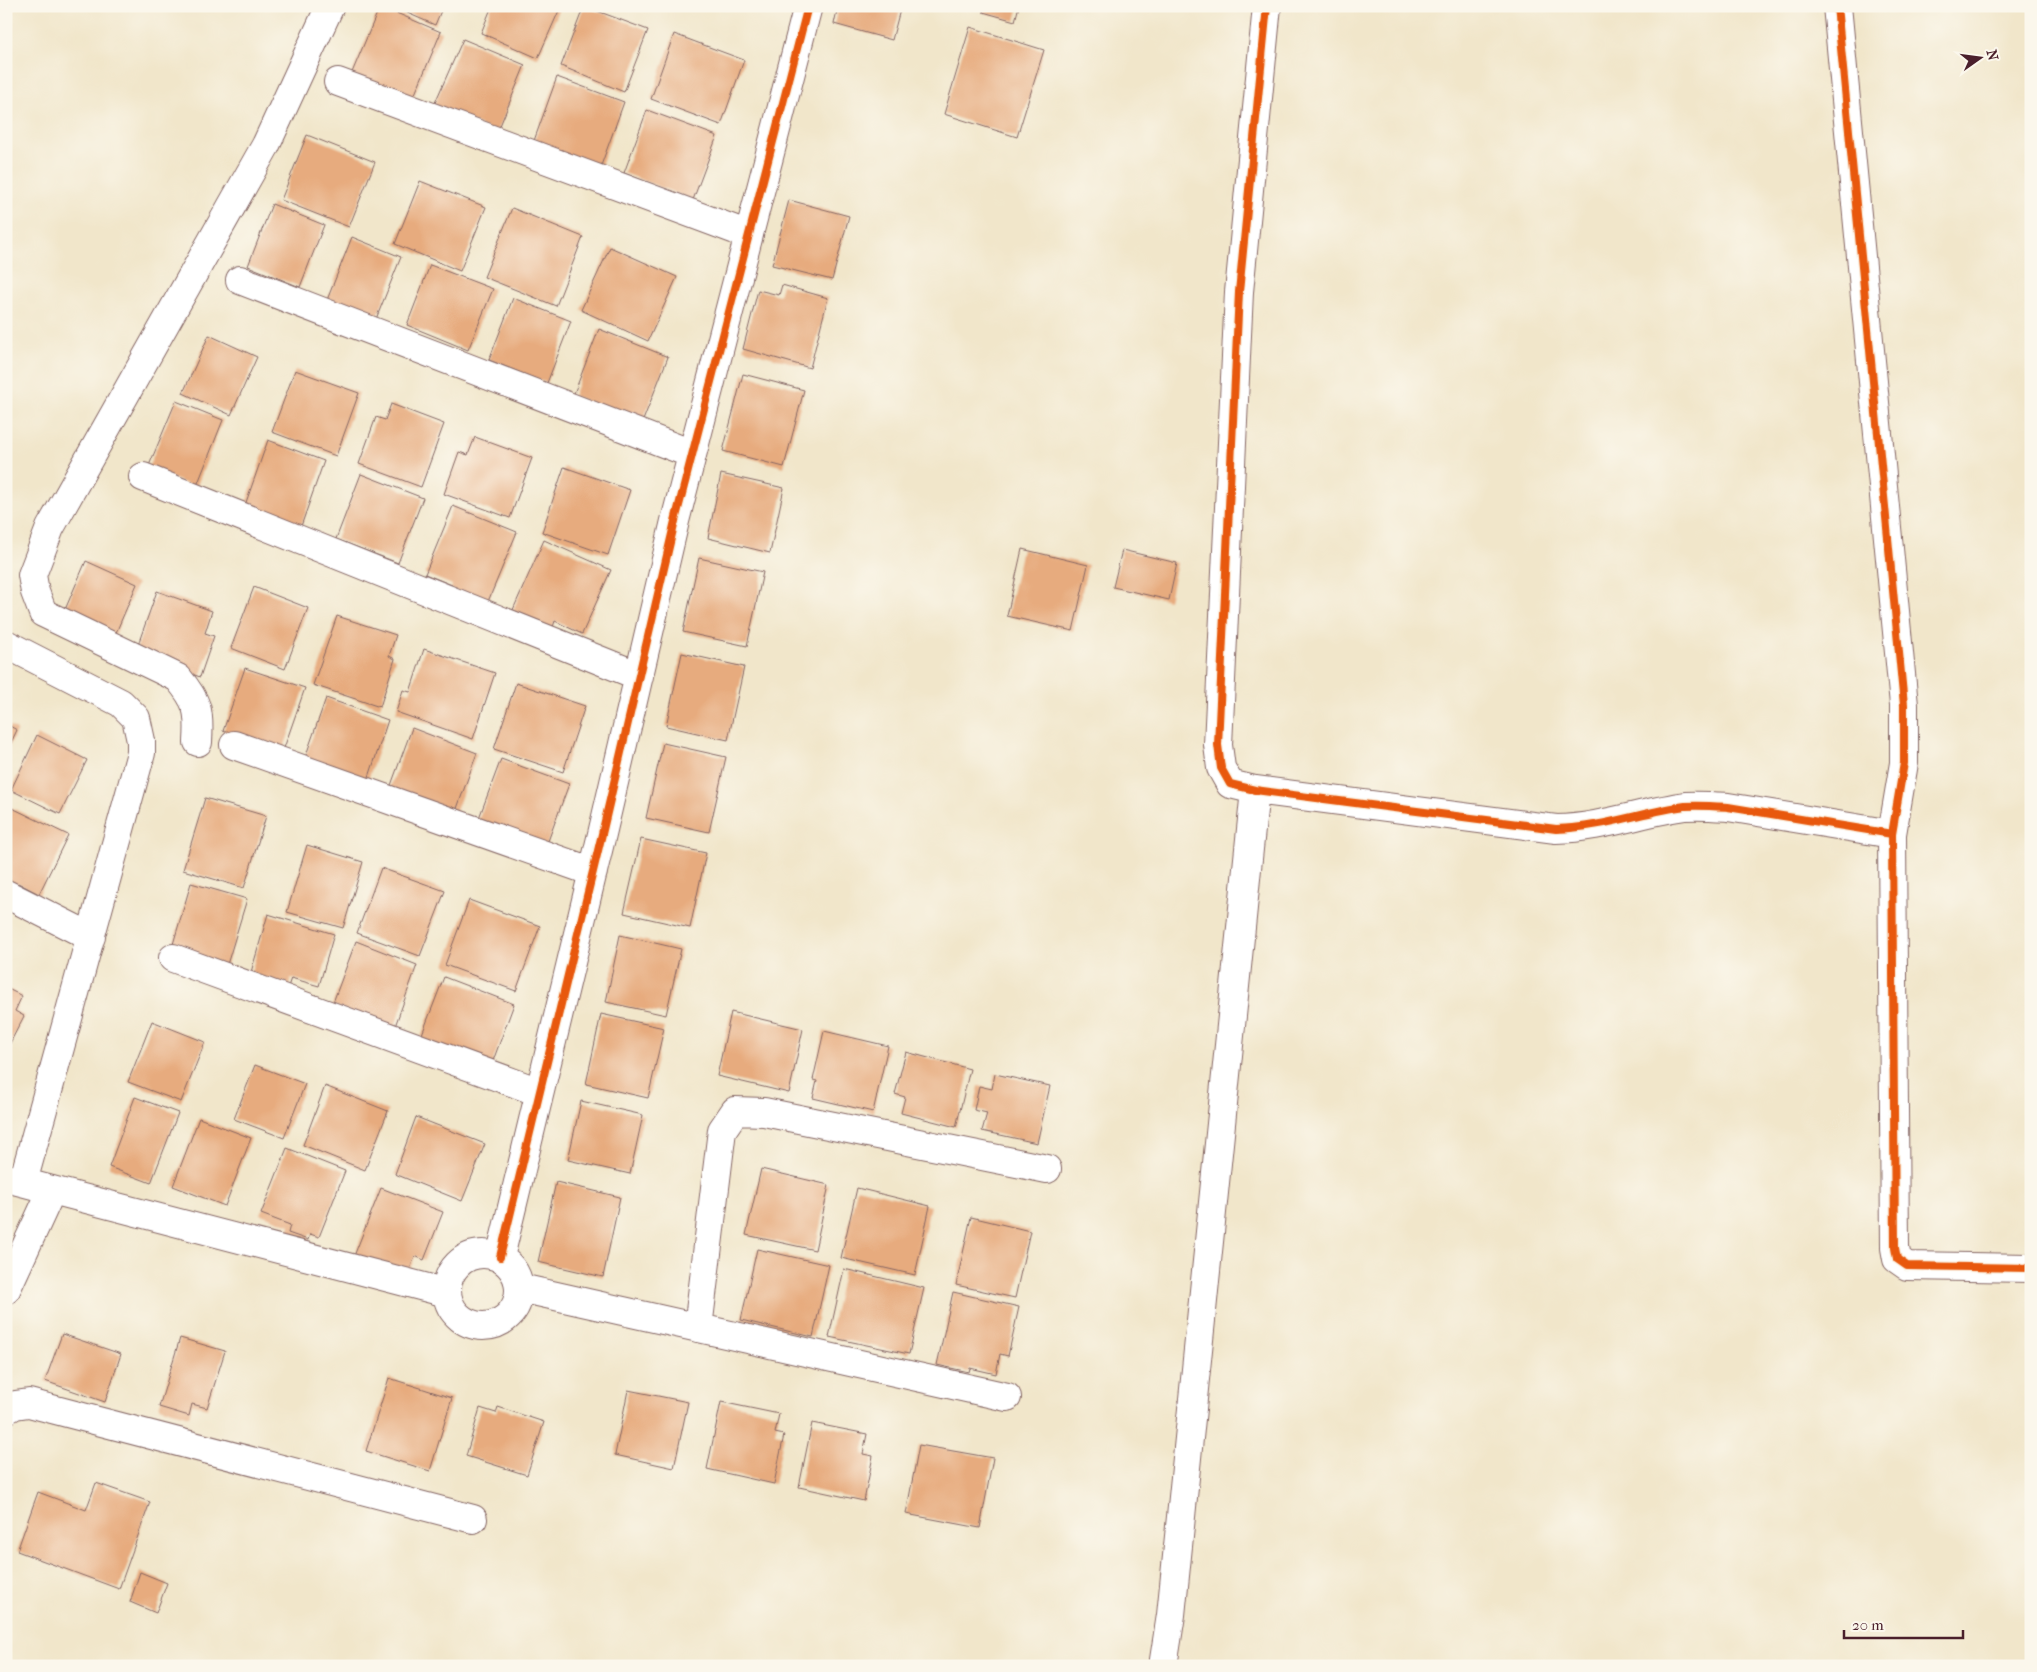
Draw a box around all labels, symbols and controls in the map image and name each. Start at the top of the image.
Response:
north arrow [1954,32,2004,82]
text: N [1983,48,2002,63]
scale bar [1844,1607,1963,1639]
text: 20 m [1852,1616,1884,1634]

